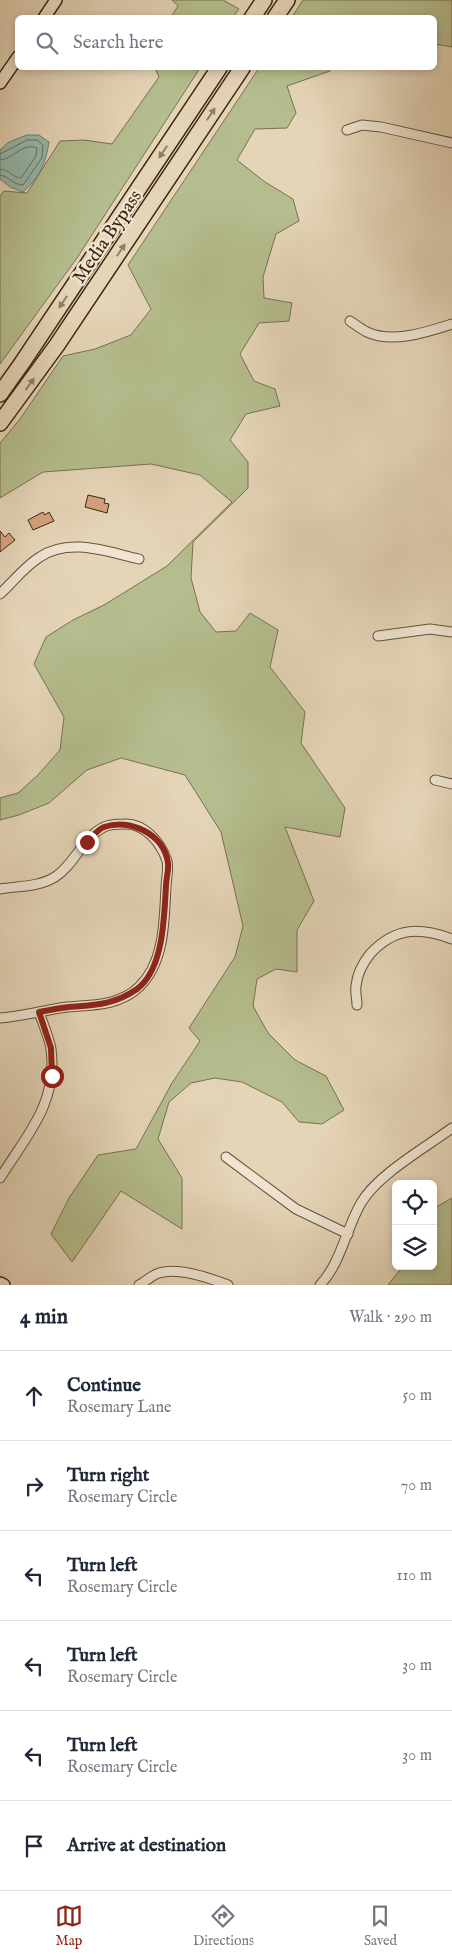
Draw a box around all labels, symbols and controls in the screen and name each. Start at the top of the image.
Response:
search box [15,15,437,70]
icon: search [33,29,61,57]
text: Search here [73,31,164,55]
one-way arrow [206,108,215,121]
one-way arrow [158,145,168,159]
street label: Media Bypass [68,186,148,289]
one-way arrow [116,243,125,256]
one-way arrow [59,295,68,308]
one-way arrow [24,378,35,391]
route end [76,831,99,854]
route start [41,1065,64,1088]
map controls [392,1180,437,1270]
button: locate [392,1180,437,1225]
button: layers [392,1225,437,1270]
text: 4 min [20,1304,68,1331]
text: Walk · 290 m [349,1308,432,1328]
text: Continue [67,1374,141,1398]
icon: ahead [20,1382,48,1410]
text: 50 m [403,1386,432,1406]
text: Rosemary Lane [67,1398,171,1418]
text: Turn right [67,1464,149,1488]
icon: right [20,1472,48,1500]
text: 70 m [401,1476,432,1496]
text: Rosemary Circle [67,1488,177,1508]
text: Turn left [67,1554,138,1578]
icon: left [20,1562,48,1590]
text: 110 m [396,1566,432,1586]
text: Rosemary Circle [67,1578,177,1598]
text: Turn left [67,1644,138,1668]
icon: left [20,1652,48,1680]
text: 30 m [402,1656,432,1676]
text: Rosemary Circle [67,1668,177,1688]
text: Turn left [67,1734,138,1758]
icon: left [20,1742,48,1770]
text: 30 m [402,1746,432,1766]
text: Rosemary Circle [67,1758,177,1778]
icon: arrive [20,1832,48,1860]
text: Arrive at destination [67,1834,226,1858]
tab: Map [55,1902,83,1950]
tab: Directions [193,1902,254,1950]
tab: Saved [364,1902,397,1950]

